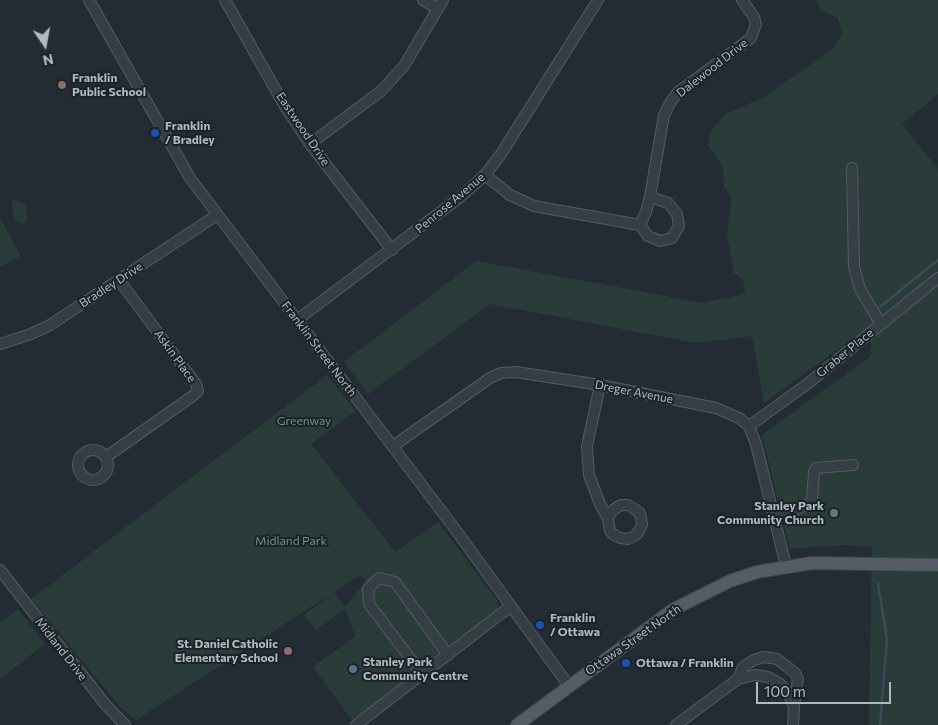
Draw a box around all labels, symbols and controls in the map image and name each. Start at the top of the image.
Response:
north arrow [20,20,70,70]
street label: Dalewood Drive [674,36,750,100]
text: N [41,51,55,70]
place label: Franklin Public School [72,71,146,99]
marker: Franklin Public School [56,79,68,91]
street label: Eastwood Drive [273,89,333,169]
place label: Franklin / Bradley [165,119,215,147]
marker: Franklin / Bradley [149,127,161,139]
street label: Penrose Avenue [412,170,488,236]
street label: Bradley Drive [77,259,145,311]
street label: Franklin Street North [279,299,359,399]
street label: Graber Place [814,326,876,380]
street label: Askin Place [151,327,199,385]
street label: Dreger Avenue [594,377,674,407]
park label: Greenway [277,414,331,428]
place label: Stanley Park Community Church [717,499,824,527]
marker: Stanley Park Community Church [828,507,840,519]
park label: Midland Park [255,534,327,548]
street label: Ottawa Street North [583,602,683,678]
place label: Franklin / Ottawa [550,611,600,639]
street label: Midland Drive [32,615,90,683]
marker: Franklin / Ottawa [534,619,546,631]
place label: St. Daniel Catholic Elementary School [175,637,278,665]
marker: St. Daniel Catholic Elementary School [282,645,294,657]
place label: Stanley Park Community Centre [363,655,468,683]
place label: Ottawa / Franklin [636,656,734,670]
marker: Ottawa / Franklin [620,657,632,669]
marker: Stanley Park Community Centre [347,663,359,675]
scale bar [758,672,893,704]
text: 100 m [764,682,806,700]

